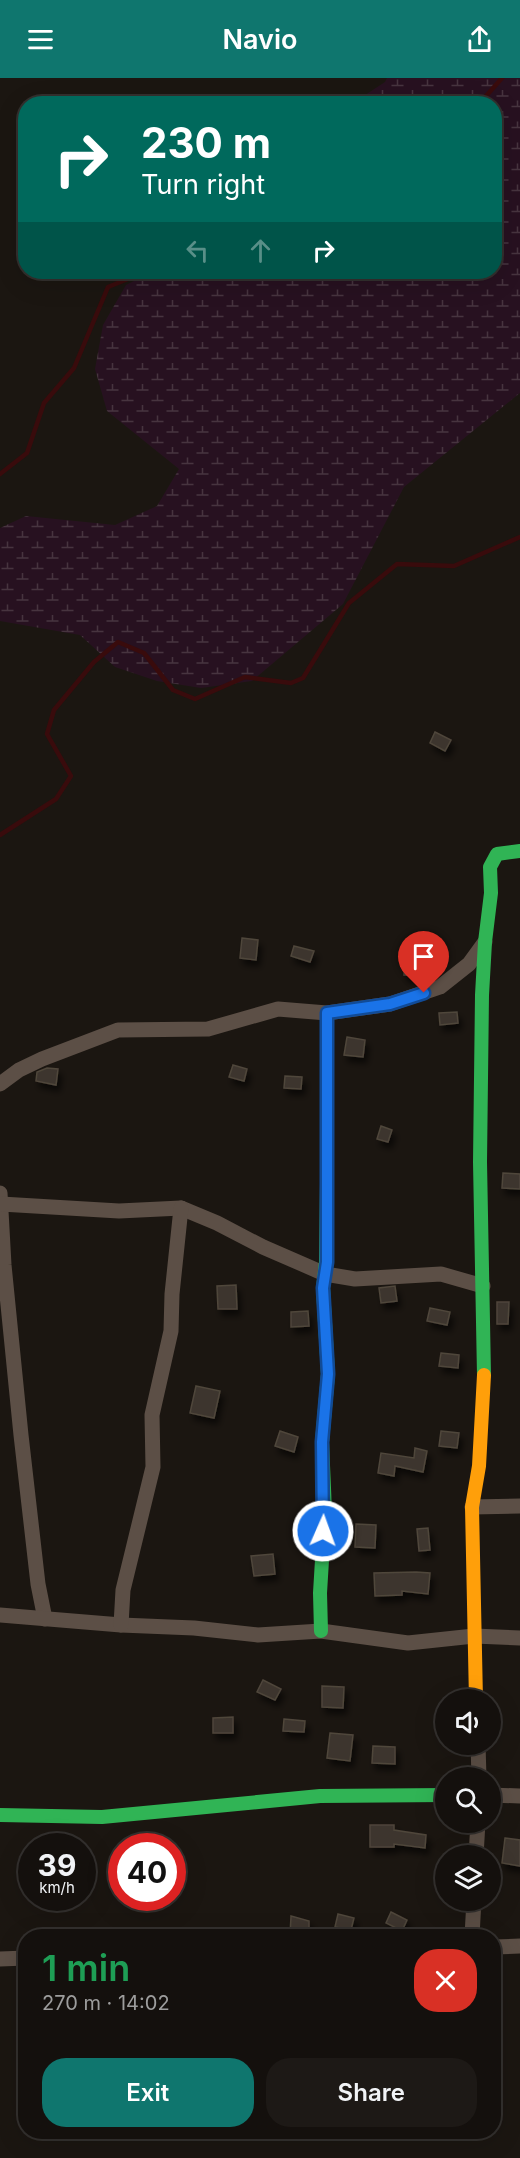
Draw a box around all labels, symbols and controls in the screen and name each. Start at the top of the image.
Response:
icon: menu [24,23,57,56]
text: Navio [223,23,297,56]
icon: share [463,23,496,56]
text: 230 m [141,117,271,168]
icon: right [42,120,120,198]
text: Turn right [141,168,265,201]
icon: left [181,234,214,267]
icon: ahead [244,234,277,267]
icon: right [307,234,340,267]
pin [398,931,449,993]
icon: arrive [407,940,440,973]
position arrow [291,1499,355,1563]
map controls [435,1689,501,1911]
button: sound [435,1689,501,1755]
button: search [435,1767,501,1833]
speed limit sign: 40 [108,1833,186,1911]
button: layers [435,1845,501,1911]
text: 39 [38,1847,76,1883]
text: km/h [39,1878,75,1897]
text: 1 min [42,1946,130,1990]
button: close [414,1949,477,2012]
text: 270 m · 14:02 [42,1991,170,2015]
button: Exit [42,2058,254,2127]
button: Share [266,2058,477,2127]

